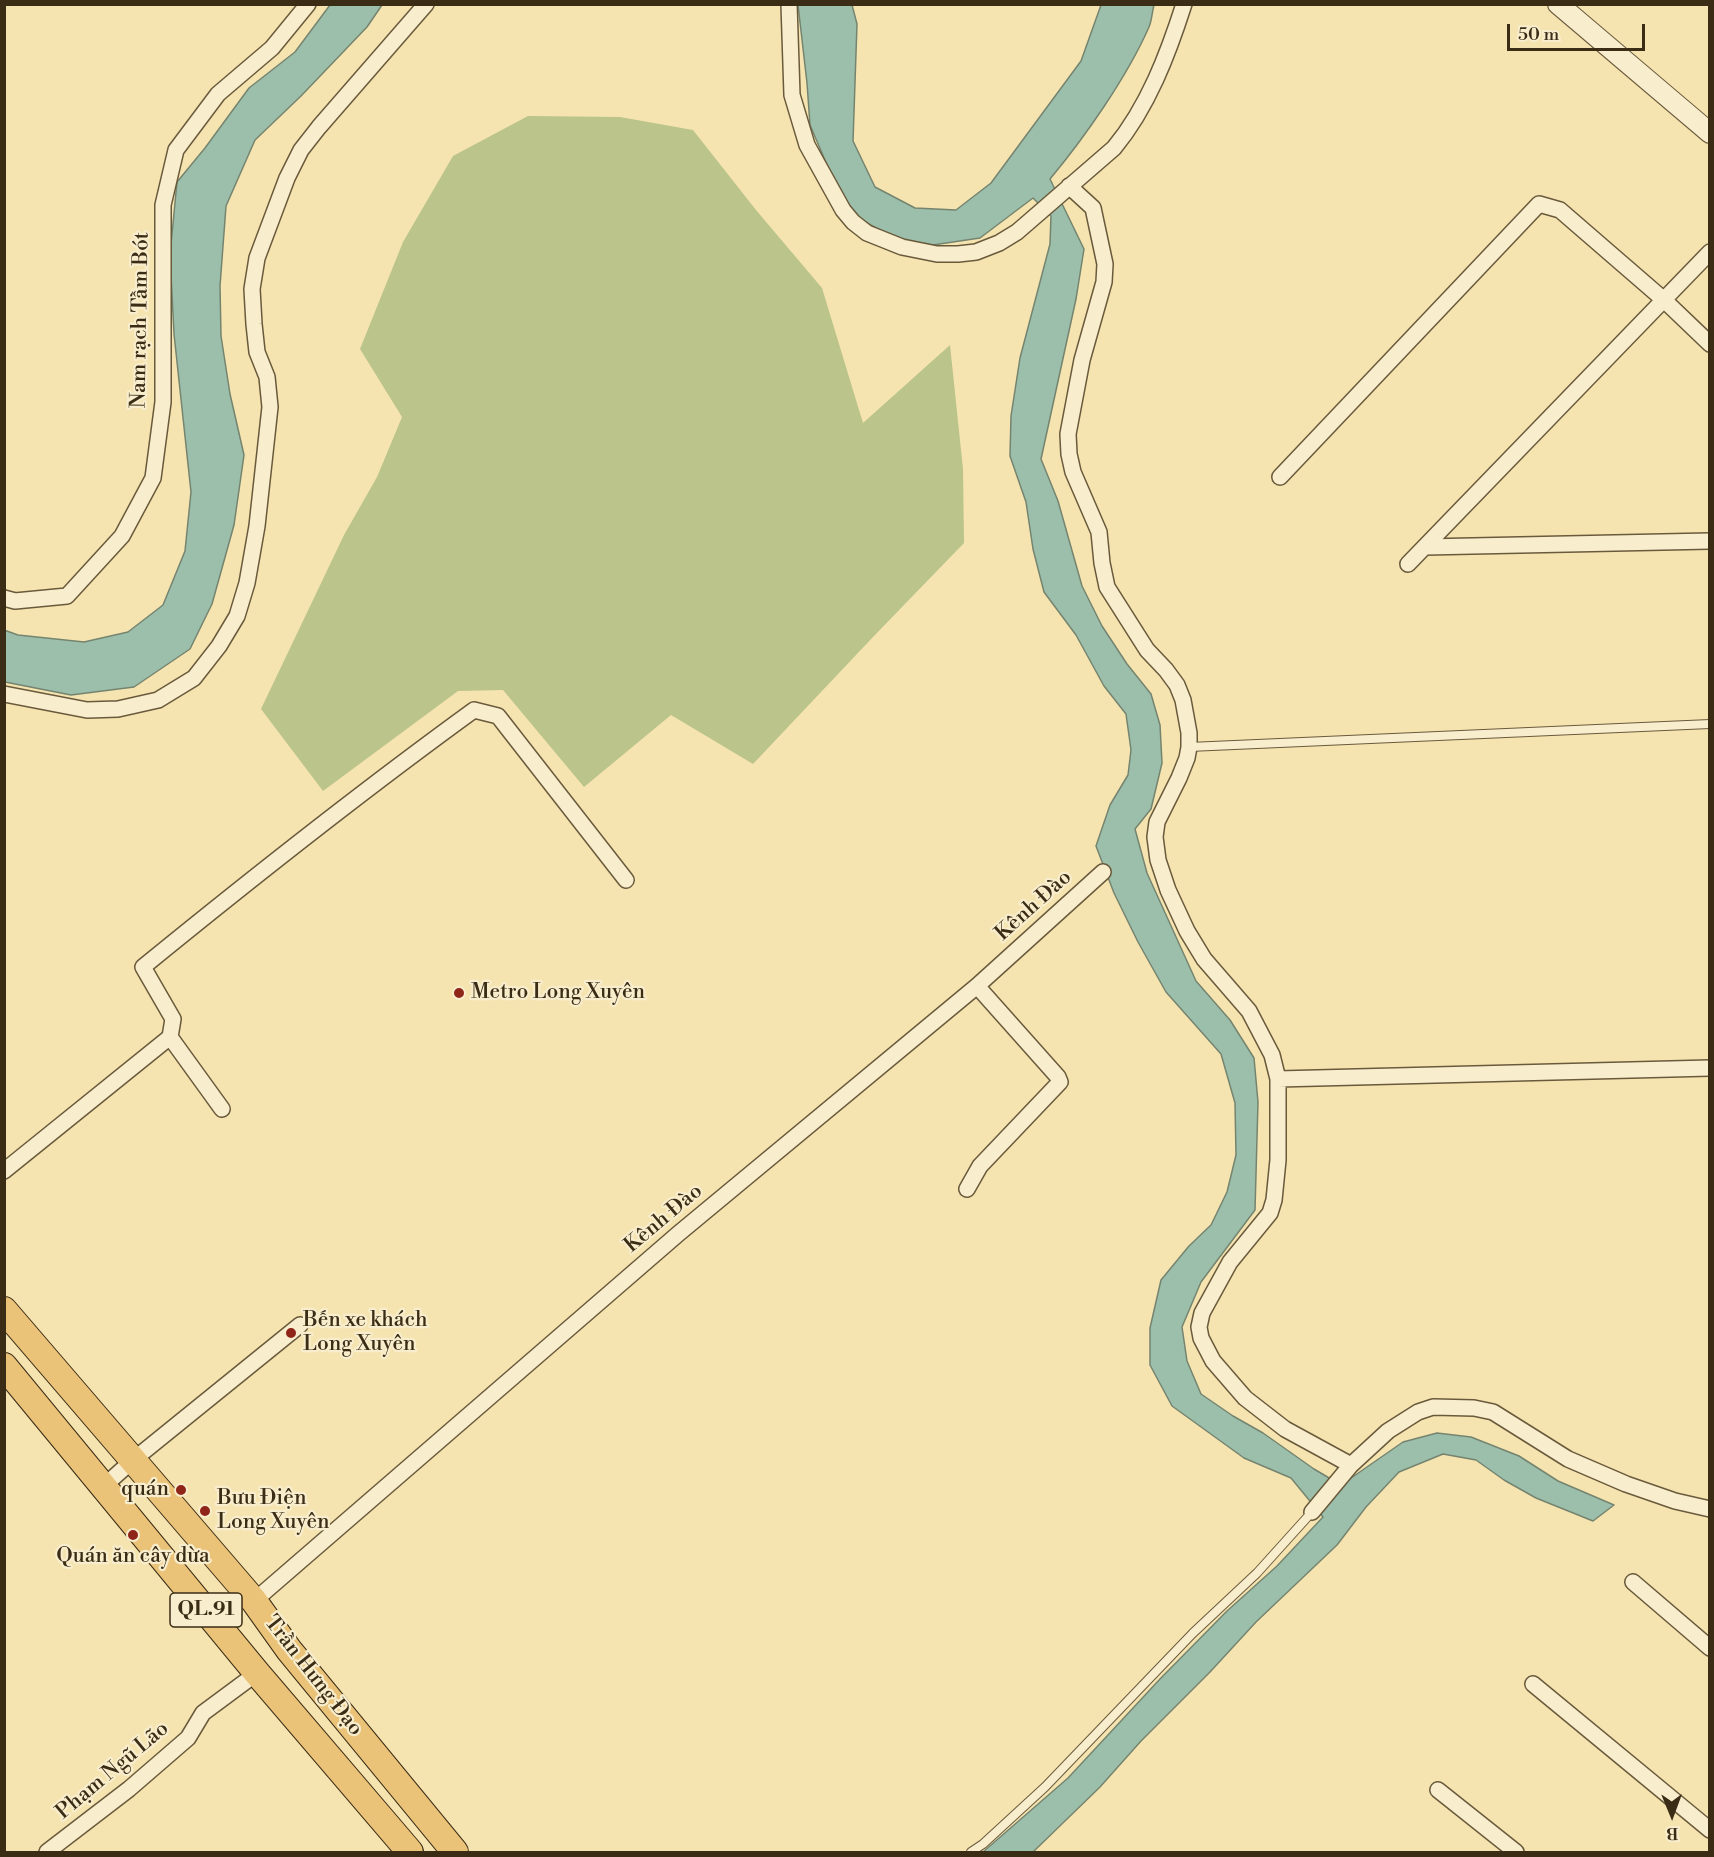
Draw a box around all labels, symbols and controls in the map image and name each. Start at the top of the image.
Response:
scale bar [1510,12,1648,50]
text: 50 m [1518,23,1559,46]
street label: Nam rạch Tầm Bót [127,232,155,408]
street label: Kênh Đào [991,865,1077,947]
place label: Metro Long Xuyên [471,980,645,1006]
marker: Metro Long Xuyên [452,986,466,1000]
street label: Kênh Đào [620,1179,708,1259]
place label: Bến xe khách Long Xuyên [303,1308,427,1358]
marker: Bến xe khách Long Xuyên [284,1326,298,1340]
place label: quán [121,1477,169,1503]
marker: quán [174,1483,188,1497]
place label: Bưu Điện Long Xuyên [217,1486,330,1536]
marker: Bưu Điện Long Xuyên [198,1504,212,1518]
marker: Quán ăn cây dừa [126,1528,140,1542]
place label: Quán ăn cây dừa [56,1544,210,1570]
road number: QL.91 [170,1593,242,1627]
street label: Trần Hưng Đạo [258,1611,368,1741]
street label: Phạm Ngũ Lão [52,1717,174,1825]
north arrow [1642,1785,1702,1845]
text: B [1666,1823,1679,1843]

